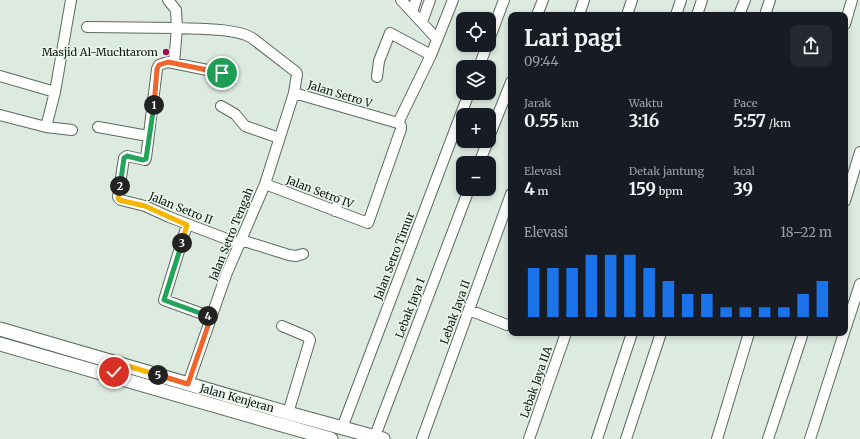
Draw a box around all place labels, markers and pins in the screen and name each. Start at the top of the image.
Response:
place label: Masjid Al-Muchtarom [42,45,158,59]
marker: Masjid Al-Muchtarom [161,47,171,57]
pin [205,56,239,90]
pin: 1 [144,95,164,115]
pin: 2 [110,176,130,196]
pin: 3 [172,233,192,253]
pin: 4 [198,306,218,326]
pin [97,355,131,389]
pin: 5 [148,365,168,385]

